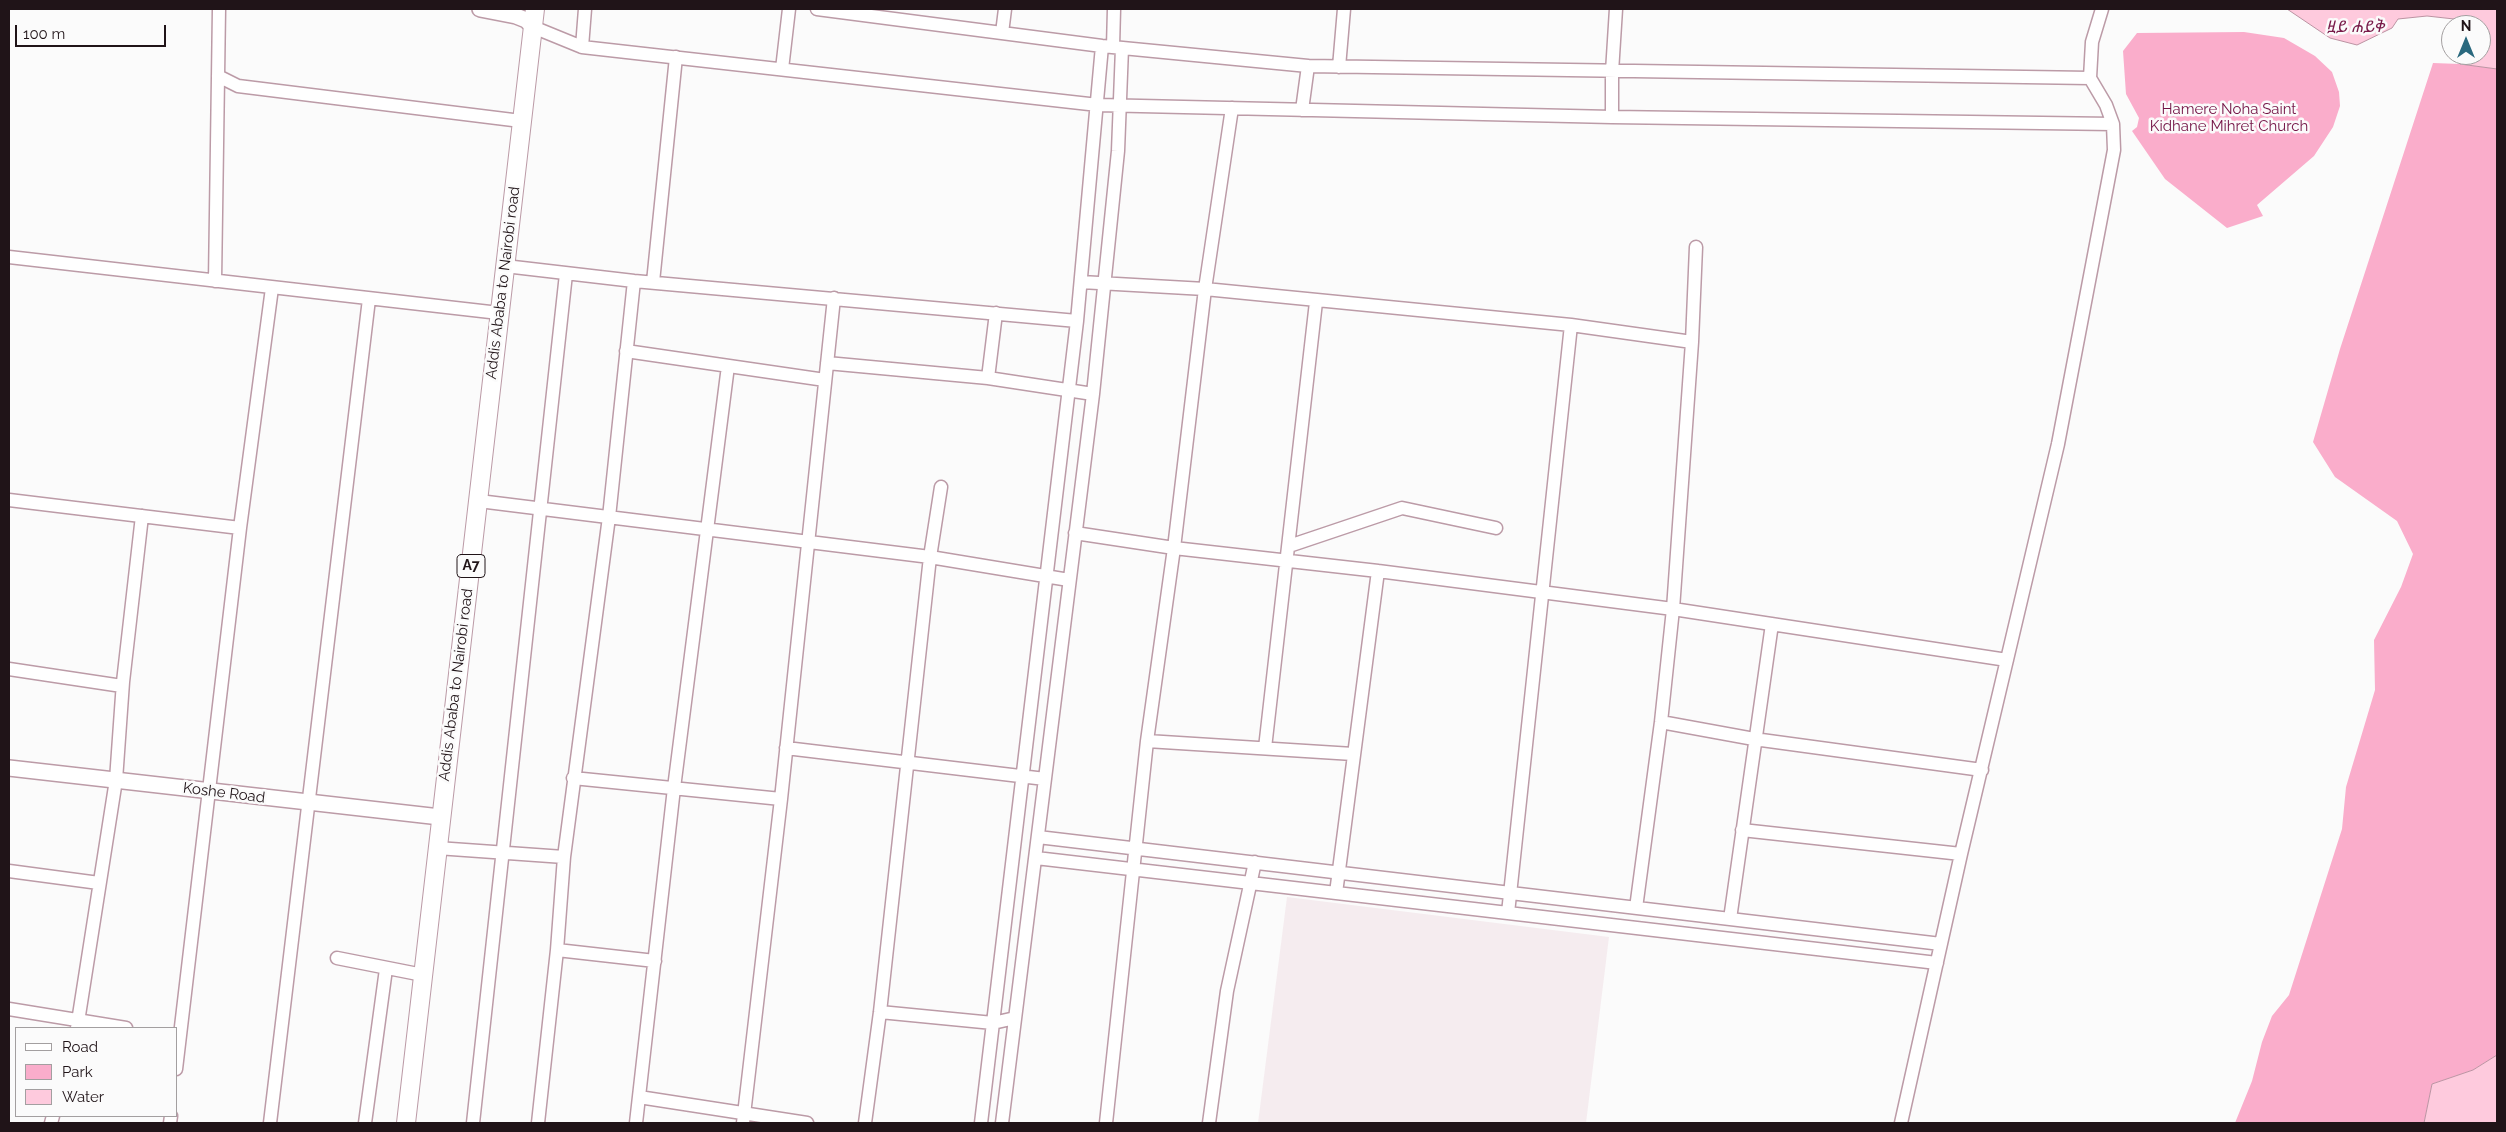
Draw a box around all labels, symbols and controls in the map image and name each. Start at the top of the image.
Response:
scale bar [18,15,169,47]
north arrow [2441,15,2491,65]
water label: ዟይ ሐይቅ [2326,17,2384,37]
text: N [2461,18,2471,34]
text: 100 m [23,25,65,43]
park label: Hamere Noha Saint Kidhane Mihret Church [2150,100,2308,135]
street label: Addis Ababa to Nairobi road [482,186,524,380]
road number: A7 [457,554,485,578]
street label: Addis Ababa to Nairobi road [435,588,477,782]
street label: Koshe Road [182,779,266,807]
legend [15,1027,178,1117]
text: Road [62,1038,98,1056]
text: Park [62,1063,93,1081]
text: Water [62,1088,104,1106]

